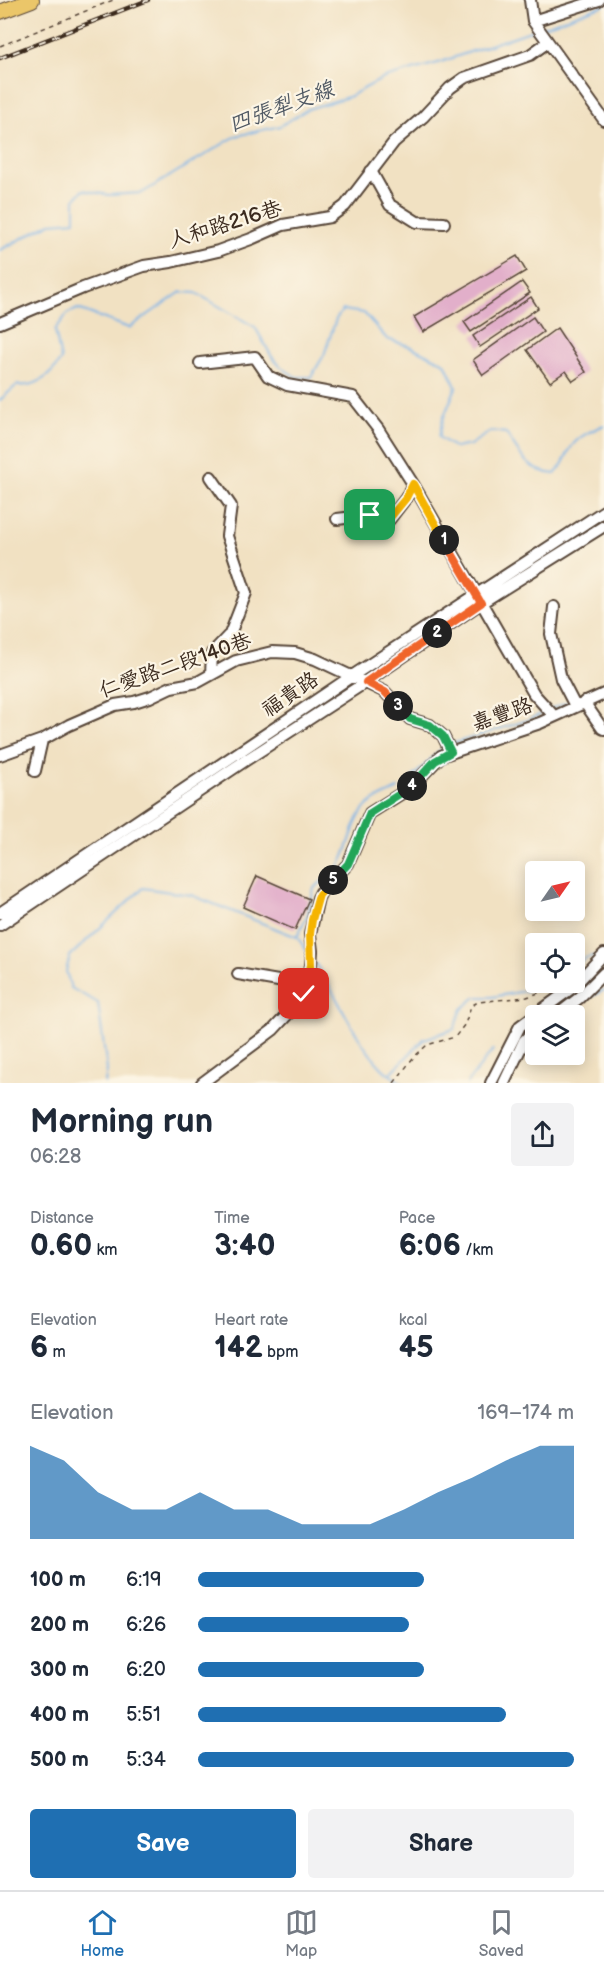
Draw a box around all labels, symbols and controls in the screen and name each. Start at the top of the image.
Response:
water label: 四張犁支線 [225,76,339,139]
street label: 人和路216巷 [166,195,285,254]
pin [344,489,395,540]
icon: arrive [353,498,386,531]
pin: 1 [429,525,459,555]
text: 1 [441,530,447,549]
pin: 2 [422,618,452,648]
text: 2 [432,623,442,642]
street label: 仁愛路二段140巷 [96,628,255,703]
street label: 福貴路 [257,666,323,722]
pin: 3 [383,691,413,721]
street label: 嘉豐路 [468,692,536,737]
text: 3 [393,696,403,715]
pin: 4 [397,771,427,801]
text: 4 [407,776,417,795]
north arrow [525,861,585,921]
map controls [525,861,585,1065]
pin: 5 [318,865,348,895]
text: 5 [328,870,338,889]
button: locate [525,933,585,993]
pin [278,968,329,1019]
icon: check [287,977,320,1010]
button: layers [525,1005,585,1065]
text: Morning run [30,1102,213,1142]
button: share [511,1103,574,1166]
text: 06:28 [30,1145,81,1169]
text: Distance [30,1209,94,1228]
text: Time [214,1209,250,1228]
text: Pace [399,1209,435,1228]
text: 0.60 [30,1228,92,1264]
text: 3:40 [214,1228,275,1264]
text: 6:06 [399,1228,461,1264]
text: km [92,1241,118,1260]
text: /km [461,1241,494,1260]
text: Elevation [30,1311,97,1330]
text: Heart rate [214,1311,288,1330]
text: kcal [399,1311,427,1330]
text: 6 [30,1330,48,1366]
text: 142 [214,1330,263,1366]
text: 45 [399,1330,434,1366]
text: m [48,1343,66,1362]
text: bpm [263,1343,298,1362]
text: Elevation [30,1401,113,1425]
text: 169–174 m [478,1401,574,1425]
text: 100 m [30,1568,86,1592]
text: 6:19 [126,1568,162,1592]
text: 200 m [30,1613,89,1637]
text: 6:26 [126,1613,166,1637]
text: 300 m [30,1658,89,1682]
text: 6:20 [126,1658,166,1682]
text: 400 m [30,1703,89,1727]
text: 5:51 [126,1703,161,1727]
text: 500 m [30,1748,89,1772]
text: 5:34 [126,1748,166,1772]
button: Save [30,1809,296,1878]
button: Share [308,1809,574,1878]
tab: Home [80,1906,124,1961]
tab: Map [285,1906,318,1961]
tab: Saved [479,1906,524,1961]

